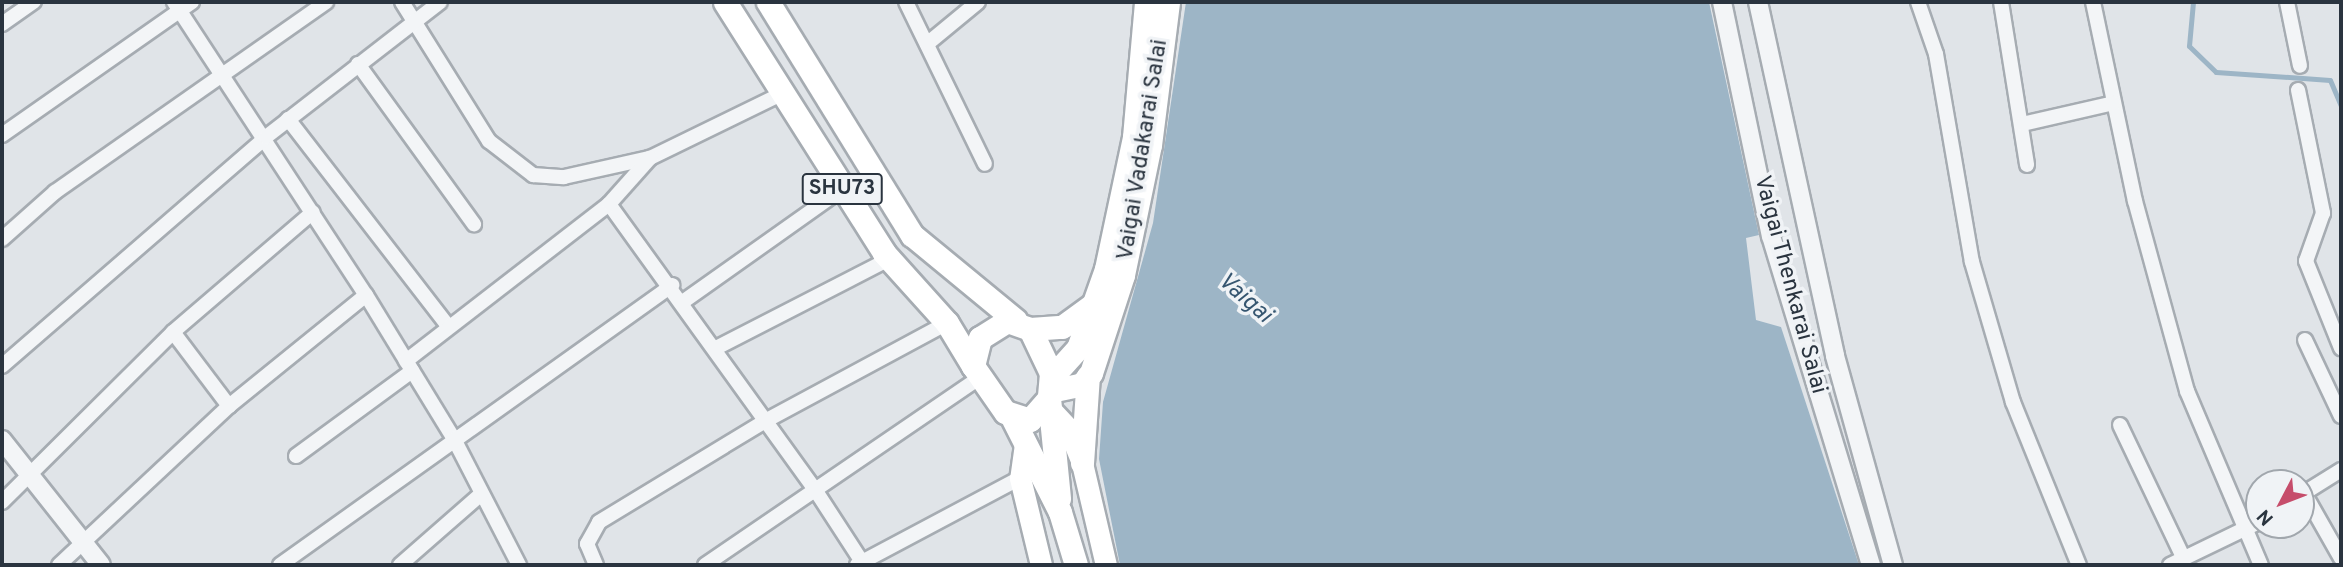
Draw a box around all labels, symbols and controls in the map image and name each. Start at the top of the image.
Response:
street label: Vaigai Vadakarai Salai [1113,37,1175,263]
road number: SHU73 [800,172,884,206]
street label: Vaigai Thenkarai Salai [1746,172,1832,398]
water label: Vaigai [1211,268,1277,330]
north arrow [2245,469,2315,539]
text: N [2252,504,2279,530]

